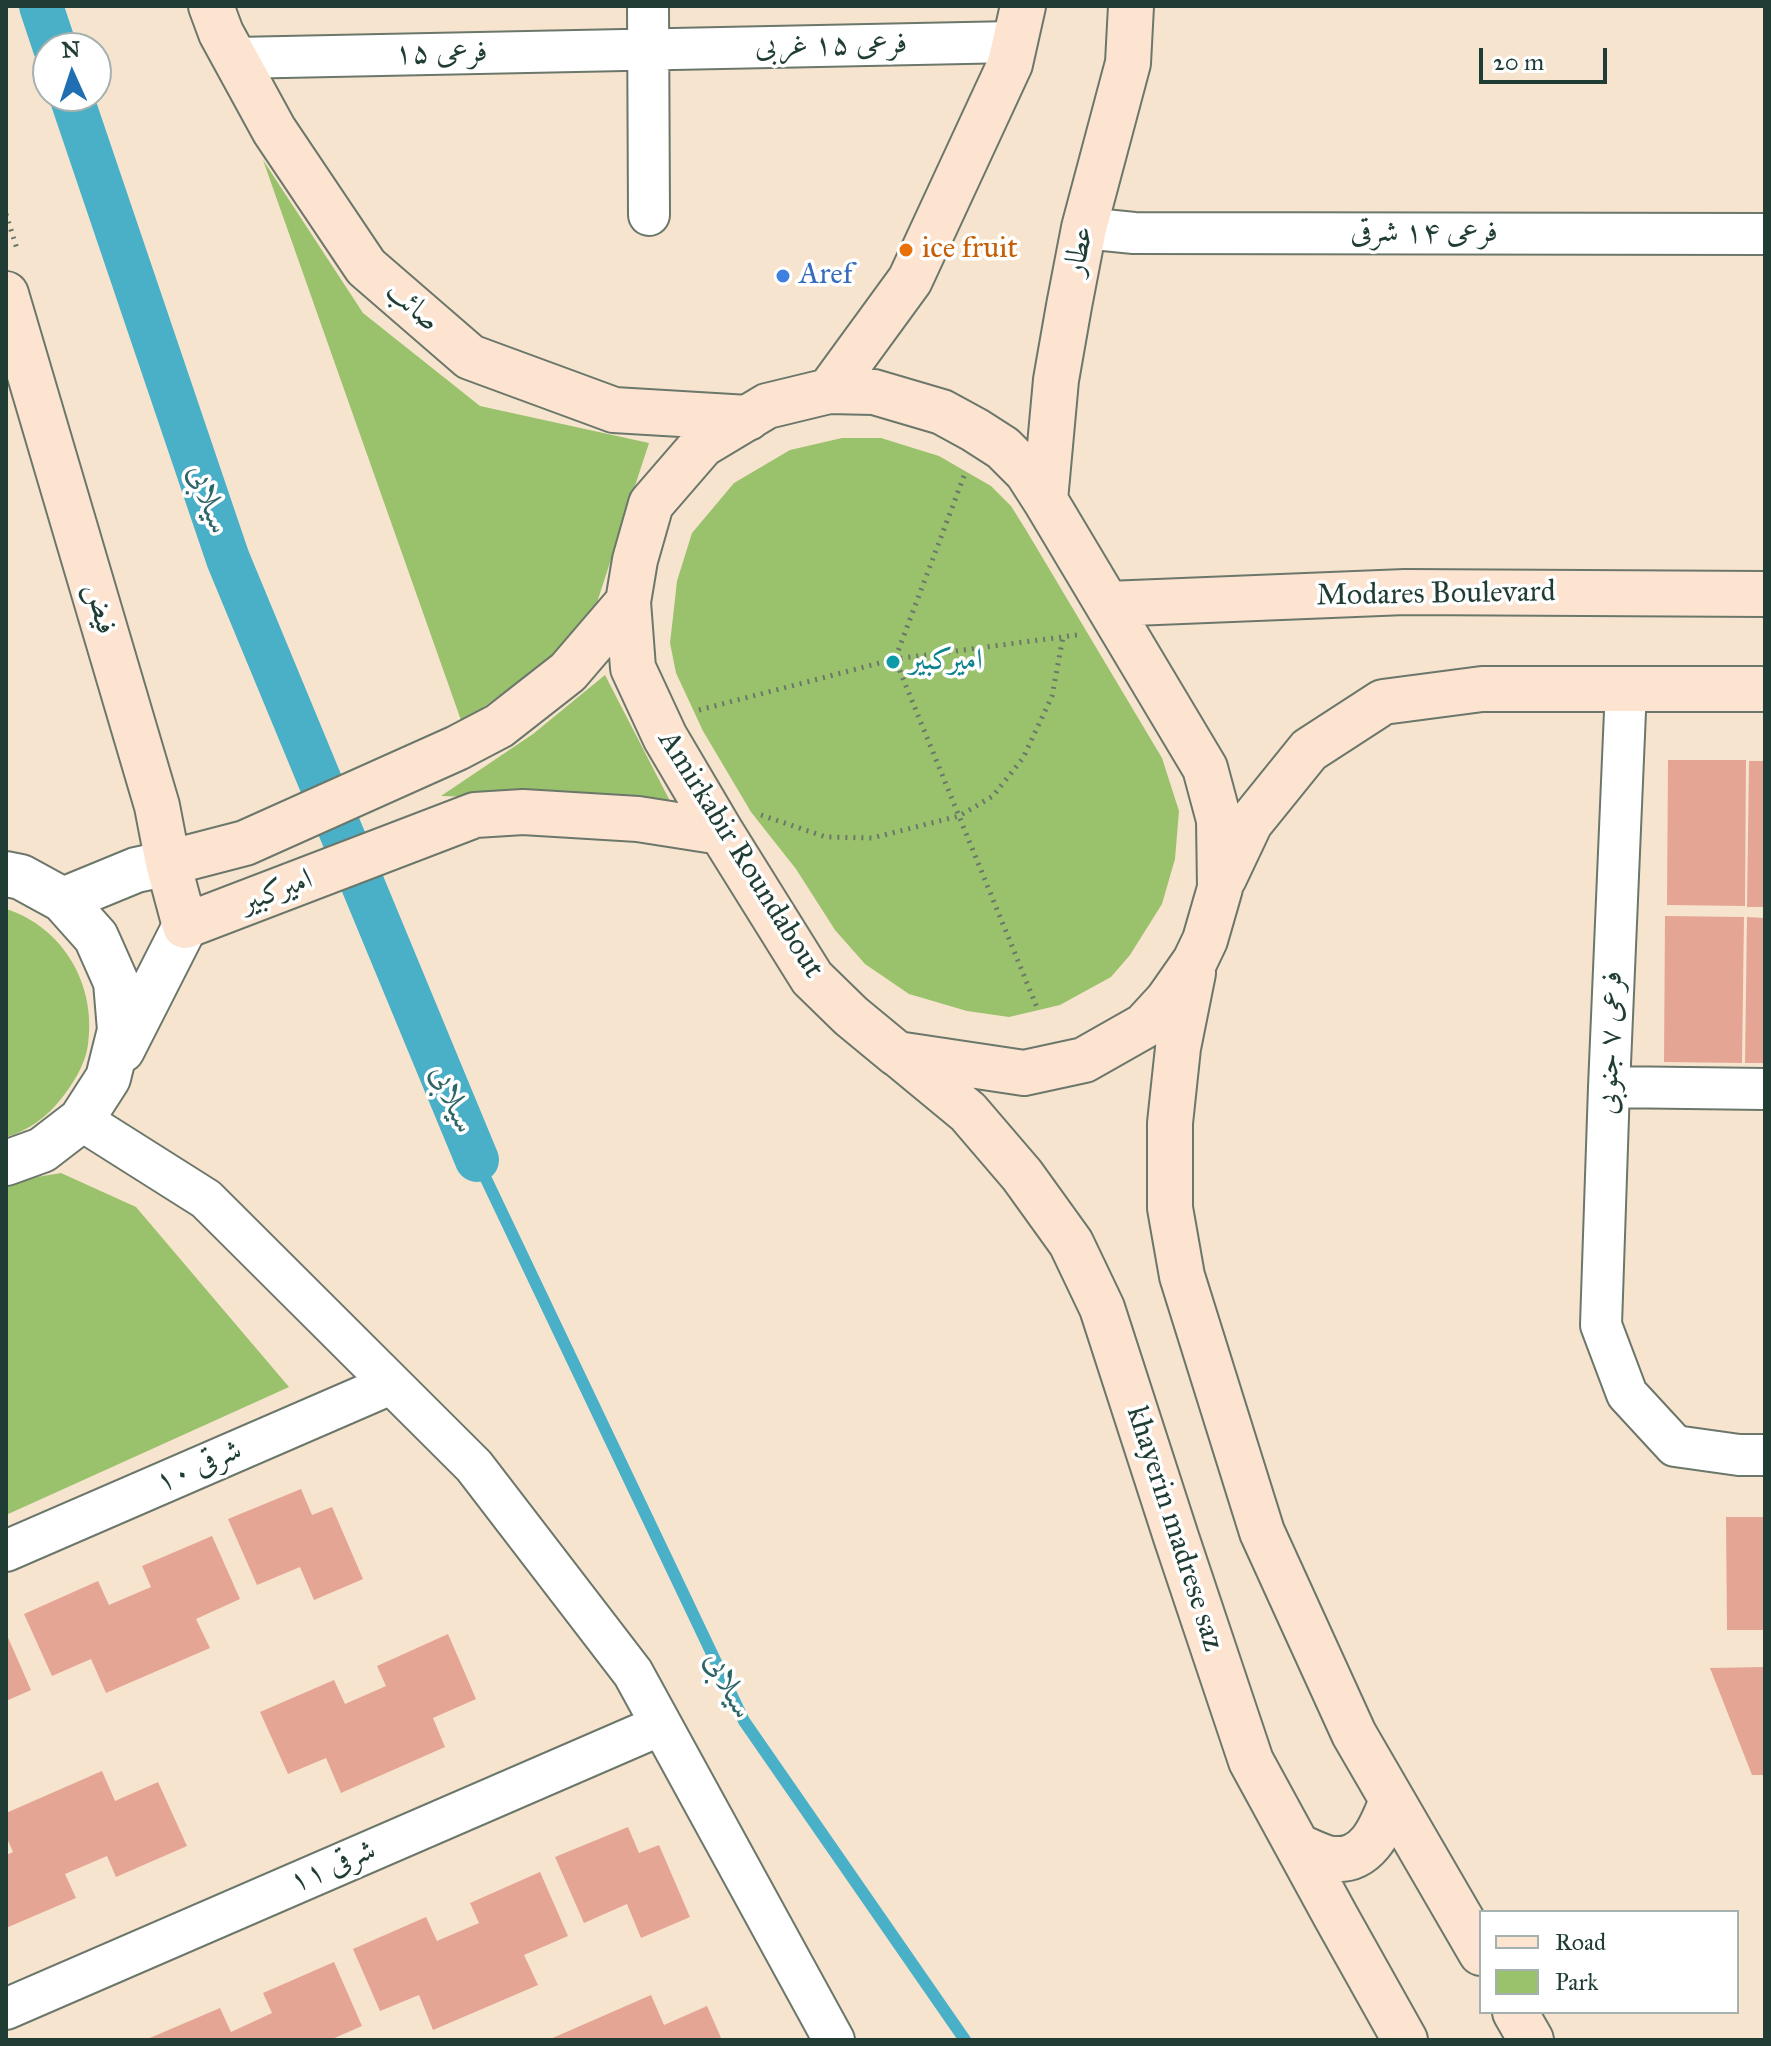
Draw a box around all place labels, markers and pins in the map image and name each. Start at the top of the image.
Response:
place label: ice fruit [922,232,1018,268]
marker: ice fruit [897,241,915,259]
place label: Aref [799,258,853,294]
marker: Aref [774,267,792,285]
place label: امیرکبیر [909,644,983,680]
marker: امیرکبیر [884,653,902,671]

